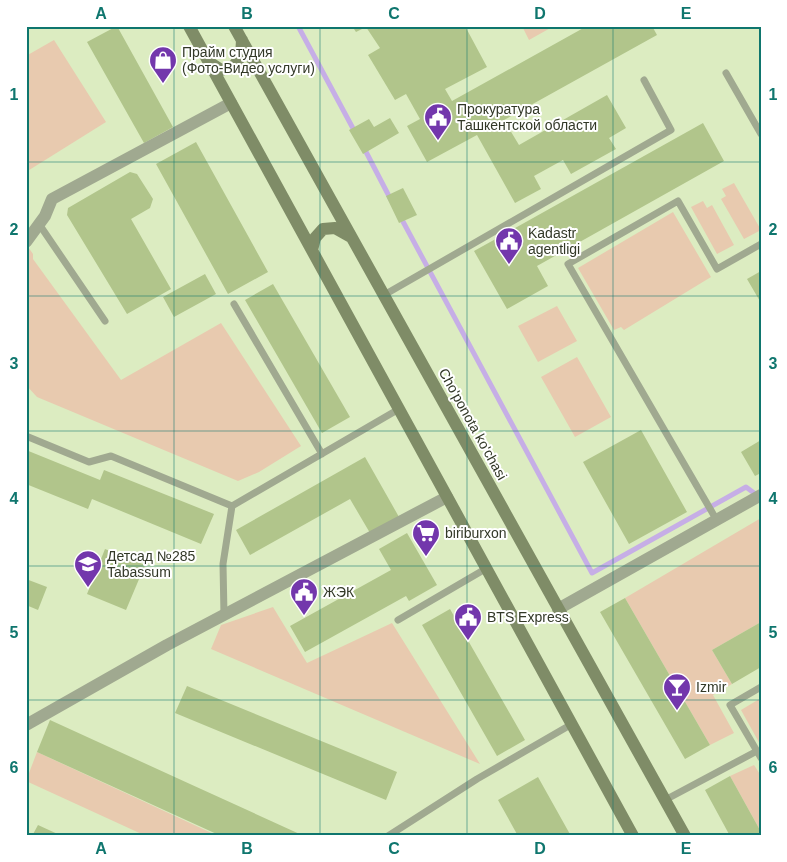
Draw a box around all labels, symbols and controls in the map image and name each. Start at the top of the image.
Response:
text: A [95,5,107,22]
text: B [241,5,253,22]
text: C [388,5,400,22]
text: D [534,5,546,22]
text: E [681,5,692,22]
place label: Прайм студия (Фото-Видео услуги) [182,44,315,76]
shop icon: Прайм студия (Фото-Видео услуги) [148,45,178,84]
text: 1 [10,86,19,103]
text: 1 [769,86,778,103]
place label: Прокуратура Ташкентской области [457,101,597,133]
public building icon: Прокуратура Ташкентской области [423,102,453,141]
text: 2 [10,221,19,238]
text: 2 [769,221,778,238]
place label: Kadastr agentligi [528,225,580,257]
public building icon: Kadastr agentligi [494,226,524,265]
text: 3 [10,355,19,372]
text: 3 [769,355,778,372]
street label: Cho'ponota ko'chasi [436,365,510,483]
text: 4 [10,490,19,507]
text: 4 [769,490,778,507]
supermarket icon: biriburxon [411,518,441,557]
place label: biriburxon [445,525,506,541]
place label: Детсад №285 Tabassum [107,548,195,580]
school or university icon: Детсад №285 Tabassum [73,549,103,588]
public building icon: ЖЭК [289,577,319,616]
place label: ЖЭК [323,584,355,600]
public building icon: BTS Express [453,602,483,641]
place label: BTS Express [487,609,569,625]
text: 5 [10,624,19,641]
text: 5 [769,624,778,641]
bar icon: Izmir [662,672,692,711]
place label: Izmir [696,679,727,695]
text: 6 [10,759,19,776]
text: 6 [769,759,778,776]
text: A [95,840,107,857]
text: B [241,840,253,857]
text: C [388,840,400,857]
text: D [534,840,546,857]
text: E [681,840,692,857]

